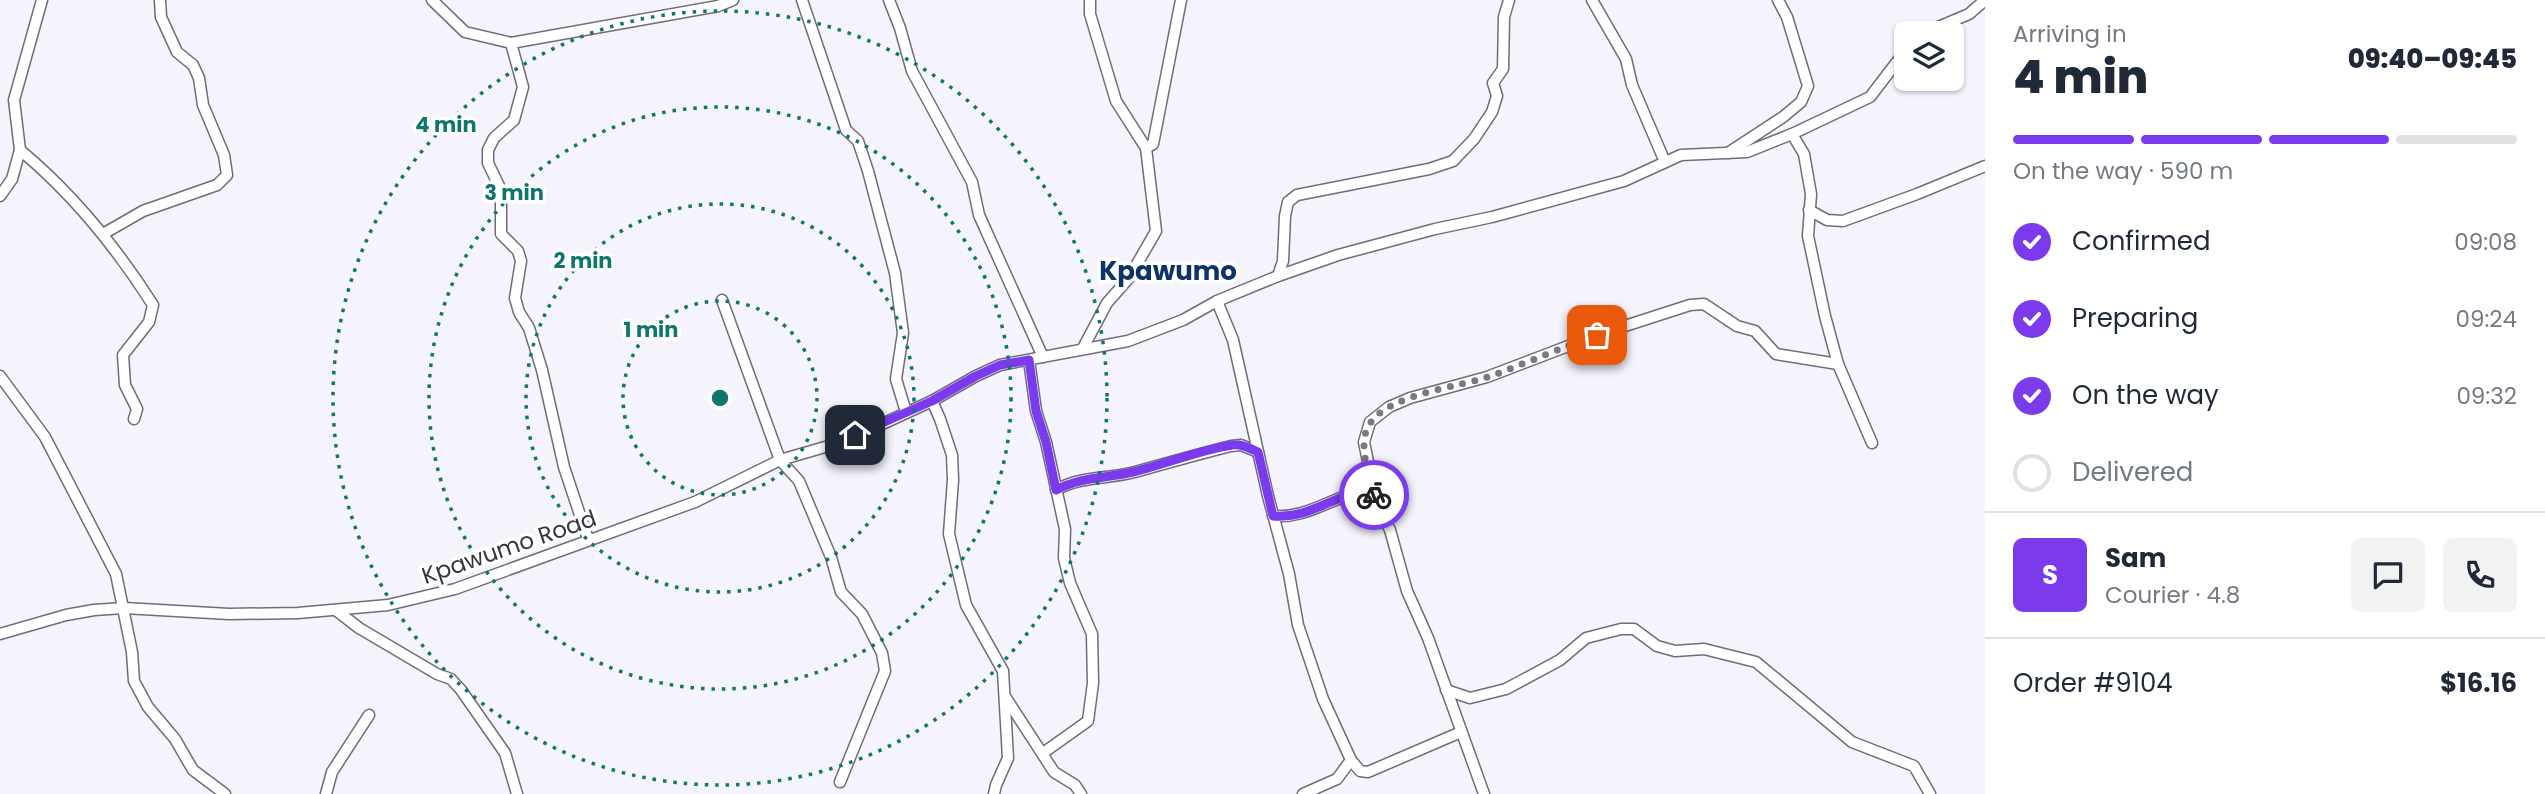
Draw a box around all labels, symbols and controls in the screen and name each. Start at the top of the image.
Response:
text: Arriving in [2013,18,2127,50]
map controls [1894,21,1964,91]
button: layers [1894,21,1964,91]
text: 09:40–09:45 [2348,41,2517,77]
text: 4 min [2013,45,2148,109]
text: 4 min [415,110,477,139]
text: On the way · 590 m [2013,155,2233,187]
text: 3 min [484,178,544,207]
icon: check [2013,223,2051,261]
text: Confirmed [2072,223,2210,259]
text: 09:08 [2454,226,2517,258]
text: 2 min [553,246,613,275]
district label: Kpawumo [1099,253,1237,289]
icon: check [2013,300,2051,338]
text: Preparing [2072,300,2198,336]
text: 09:24 [2455,303,2517,335]
pin [1567,305,1627,365]
text: 1 min [624,315,678,344]
icon: bag [1578,316,1616,354]
icon: check [2013,377,2051,415]
text: On the way [2072,377,2219,413]
text: 09:32 [2456,380,2517,412]
centre of rings [708,386,732,410]
pin [825,405,885,465]
icon: home [836,416,874,454]
text: Delivered [2072,454,2193,490]
courier [1339,460,1409,530]
icon: bike [1355,476,1393,514]
street label: Kpawumo Road [417,502,601,592]
button: chat [2351,538,2425,612]
button: phone [2443,538,2517,612]
text: Sam [2105,540,2166,576]
text: S [2042,557,2058,593]
text: Courier · 4.8 [2105,579,2240,611]
text: Order #9104 [2013,665,2173,701]
text: $16.16 [2440,665,2517,701]

